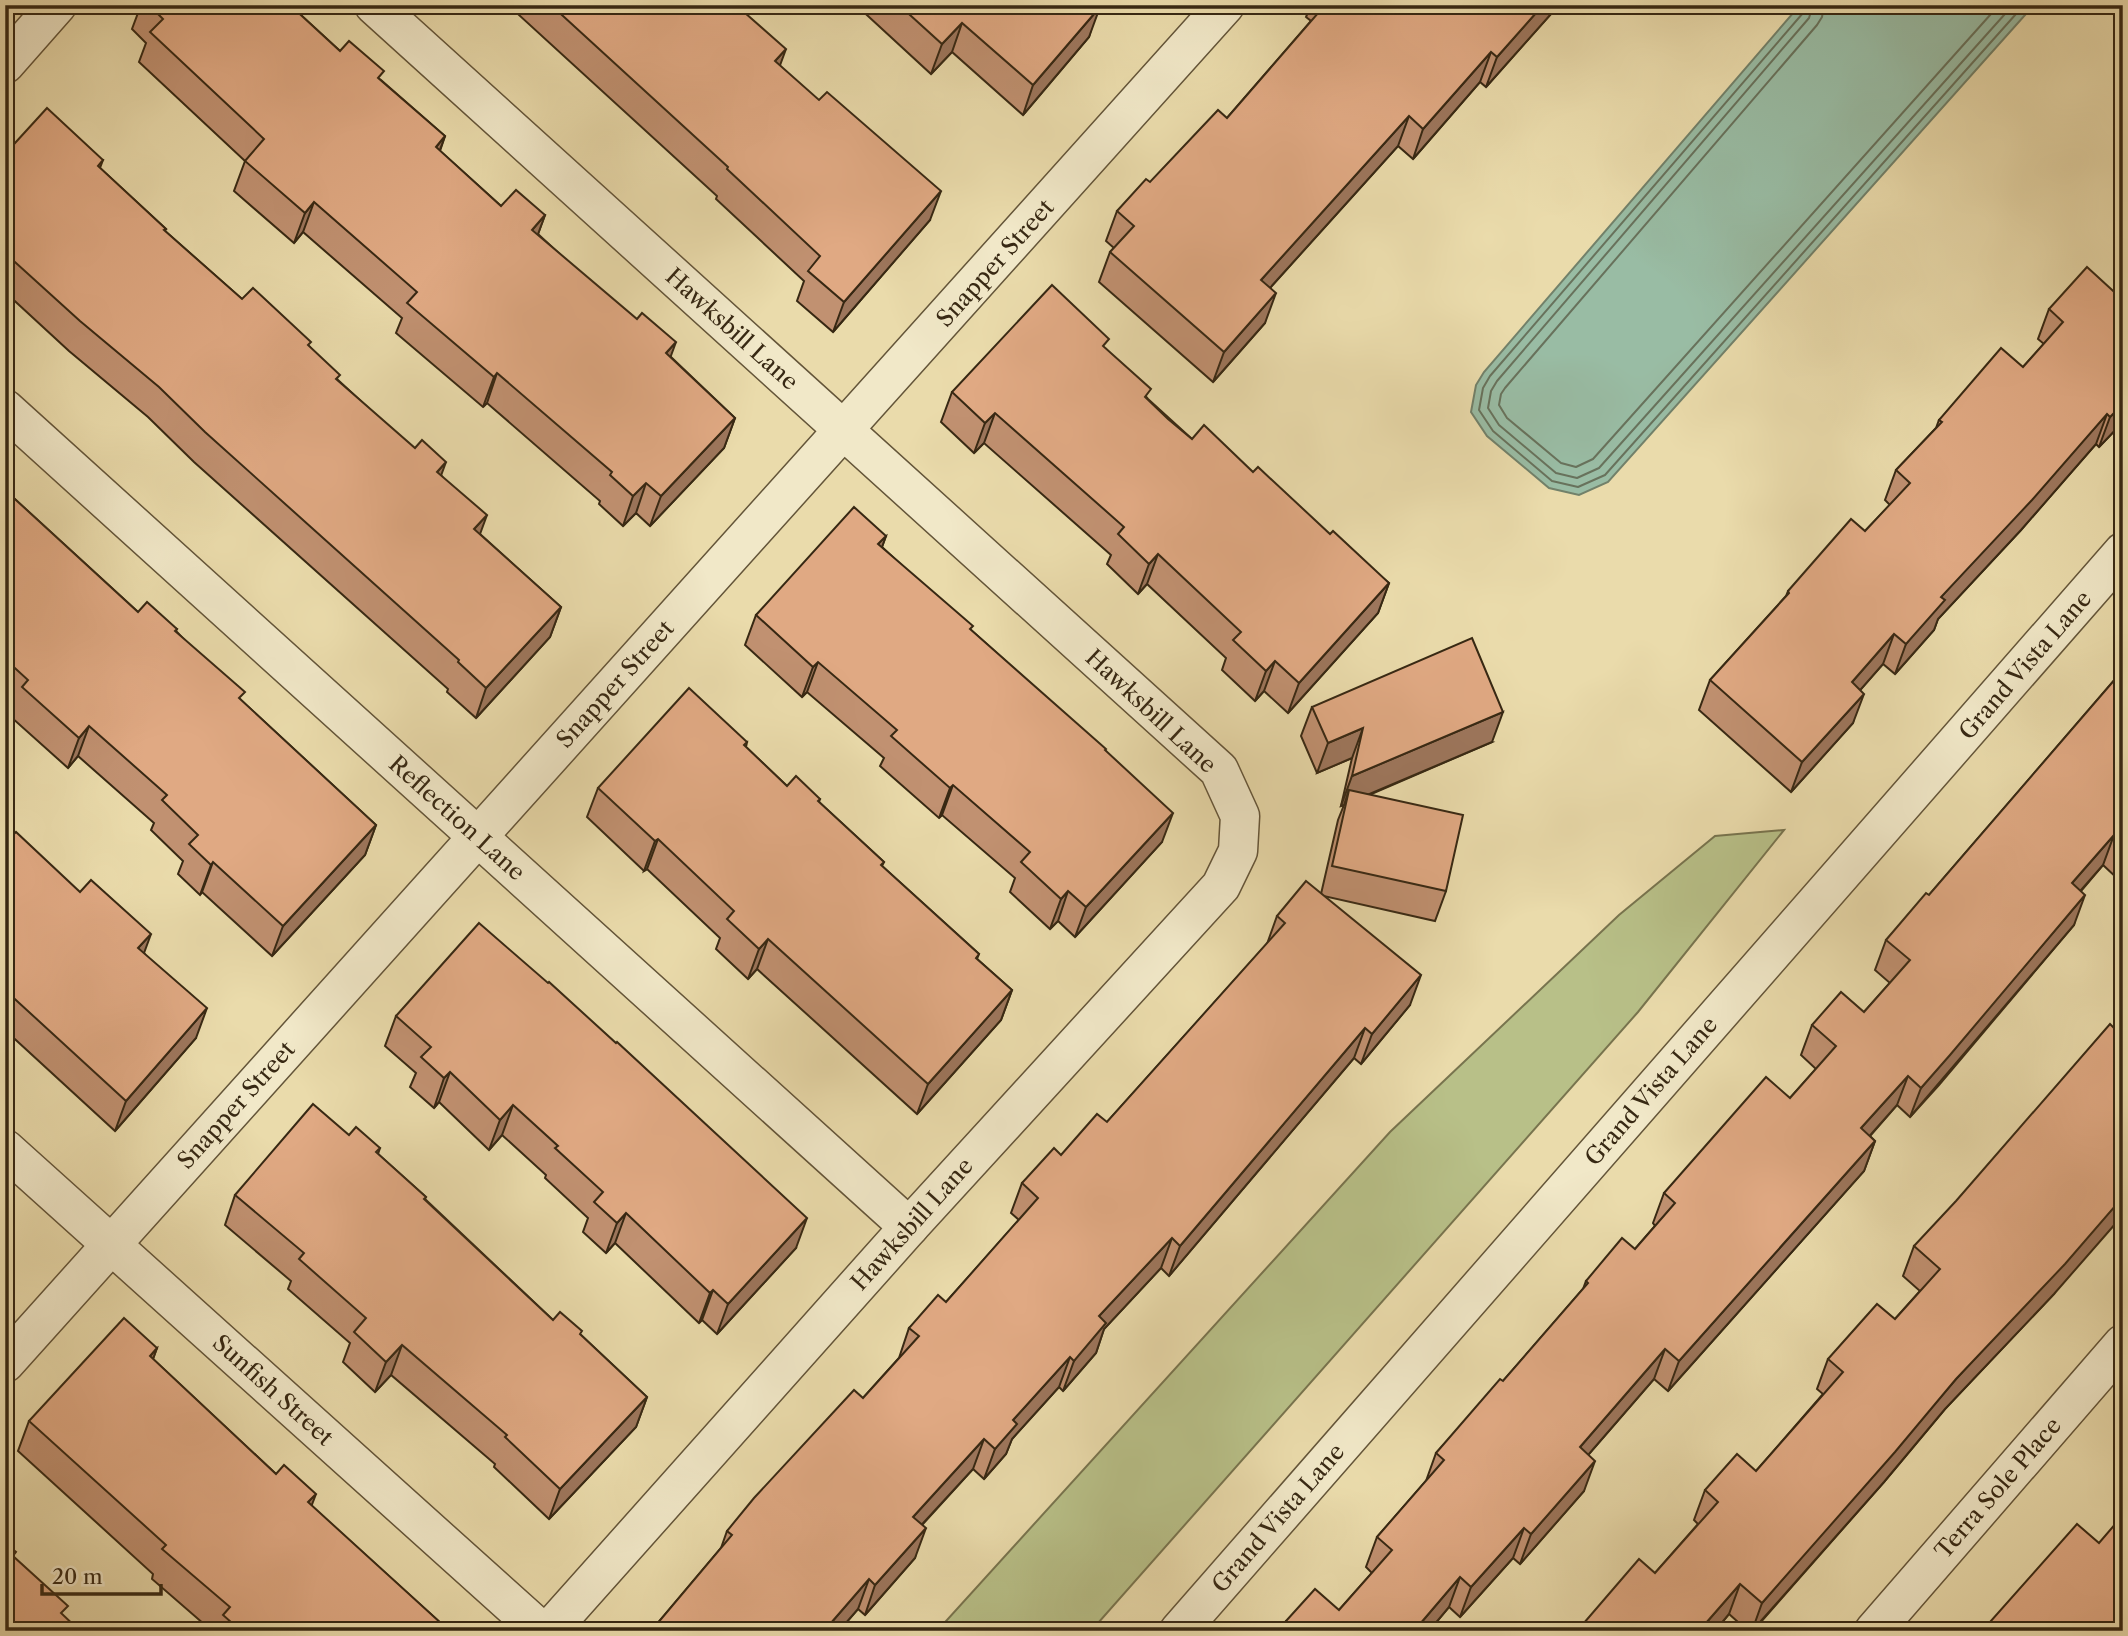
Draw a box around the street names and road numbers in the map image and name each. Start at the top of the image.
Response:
street label: Snapper Street [930,193,1060,333]
street label: Hawksbill Lane [660,262,804,396]
street label: Grand Vista Lane [1953,585,2097,745]
street label: Snapper Street [550,614,680,754]
street label: Hawksbill Lane [1080,643,1222,779]
street label: Reflection Lane [383,750,531,886]
street label: Grand Vista Lane [1579,1011,1723,1171]
street label: Snapper Street [171,1035,301,1175]
street label: Hawksbill Lane [845,1152,979,1296]
street label: Sunfish Street [207,1329,339,1451]
street label: Terra Sole Place [1929,1412,2067,1564]
street label: Grand Vista Lane [1206,1438,1350,1598]

